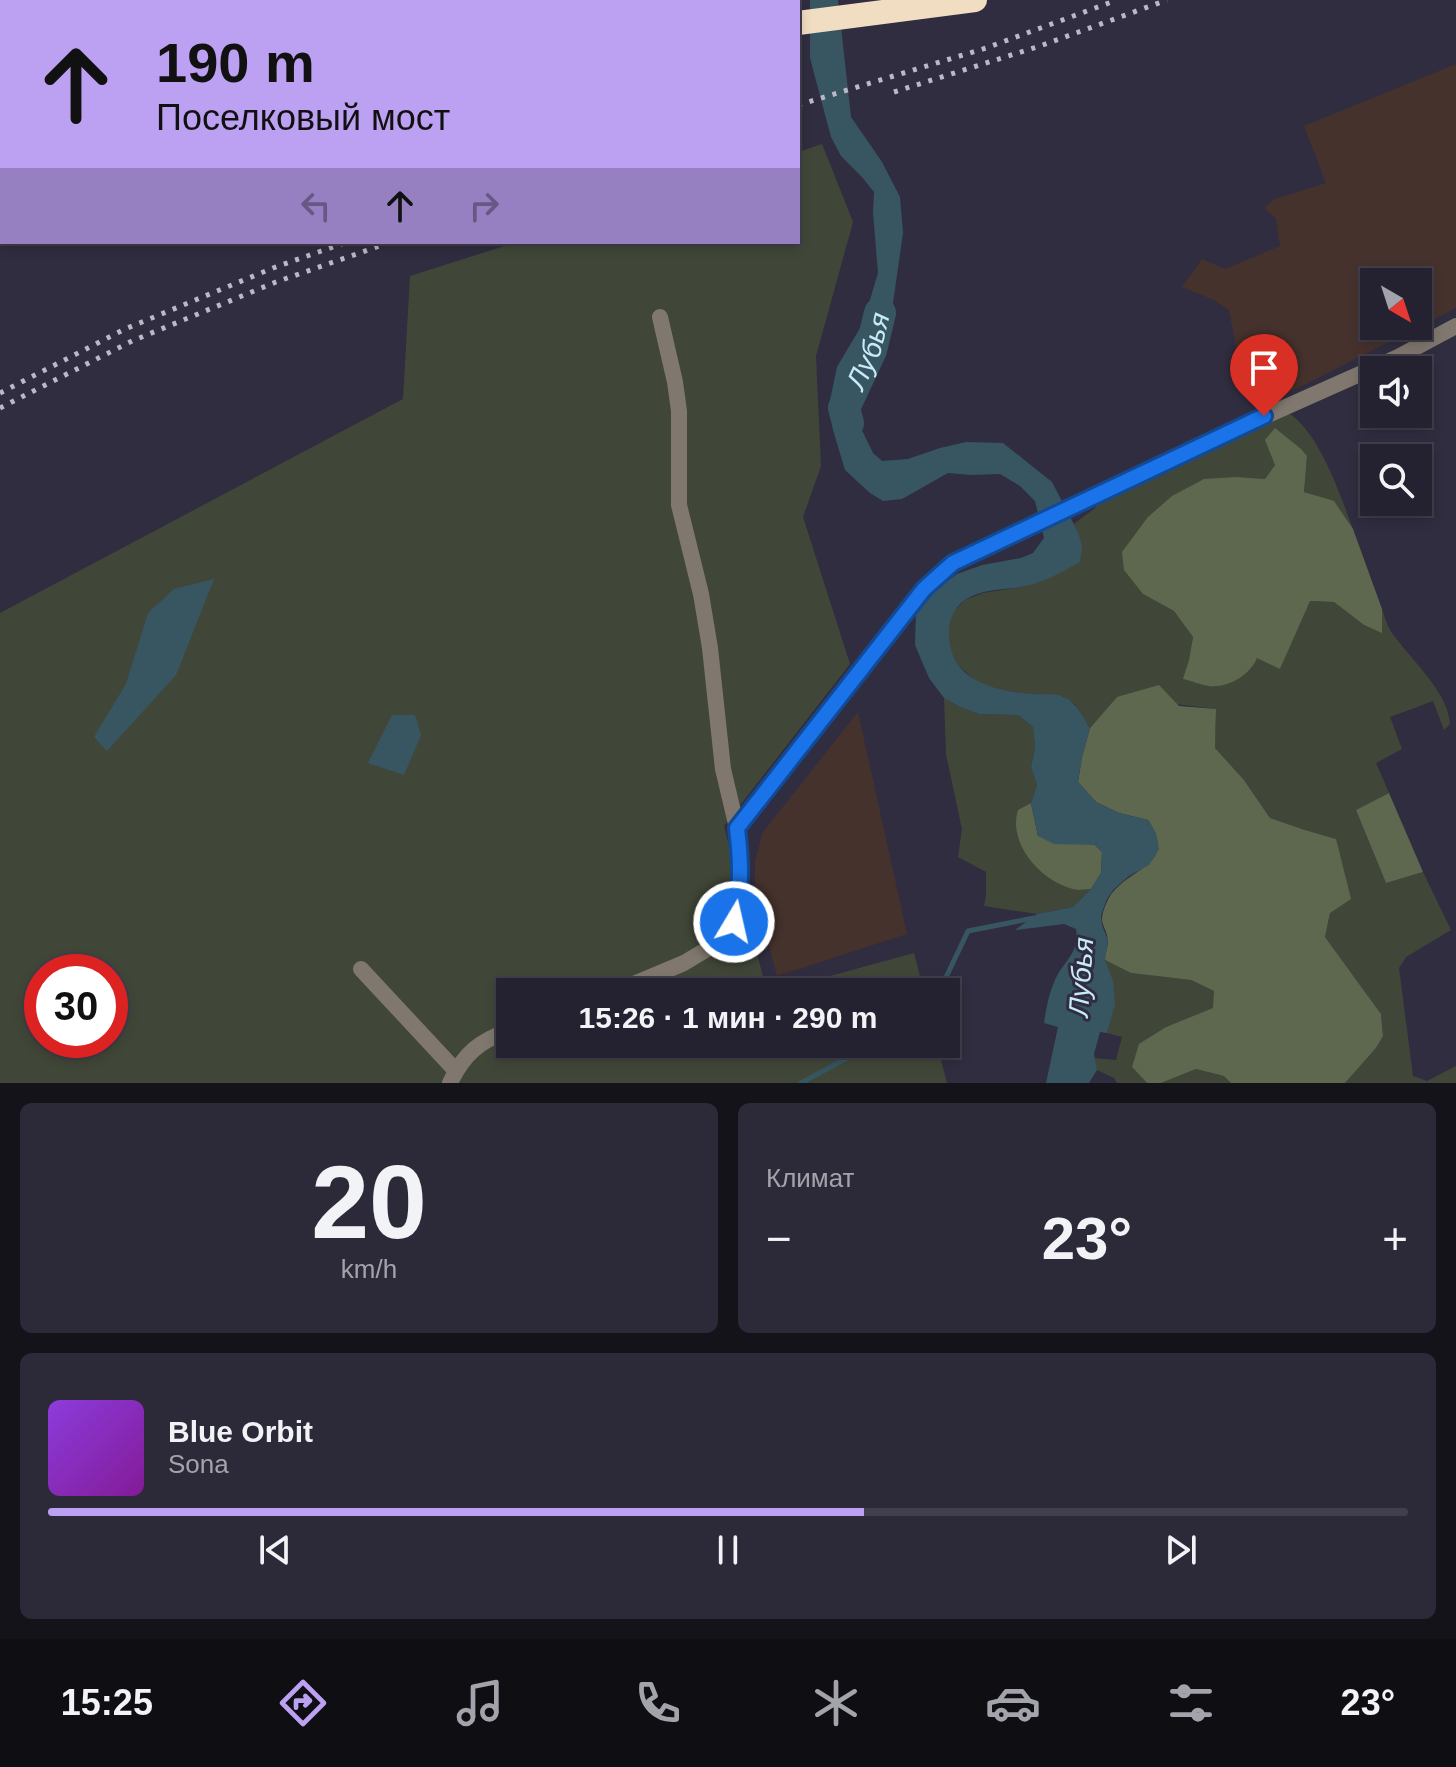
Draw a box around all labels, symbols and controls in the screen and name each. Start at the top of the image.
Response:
text: 190 m [156,31,315,94]
icon: ahead [24,32,128,136]
text: Поселковый мост [156,97,450,138]
icon: left [294,184,338,228]
icon: ahead [378,184,422,228]
icon: right [462,184,506,228]
north arrow [1360,268,1432,340]
map controls [1360,268,1432,516]
water label: Лубья [839,309,895,396]
pin [1230,334,1298,416]
icon: arrive [1242,346,1286,390]
button: sound [1360,356,1432,428]
button: search [1360,444,1432,516]
position arrow [692,880,776,964]
water label: Лубья [1063,936,1099,1020]
speed limit sign: 30 [24,954,128,1058]
text: 15:26 · 1 мин · 290 m [579,1001,877,1034]
text: 20 [311,1144,427,1260]
text: Климат [766,1163,855,1193]
text: 23° [1042,1205,1132,1272]
text: − [766,1214,792,1263]
text: + [1382,1214,1408,1263]
text: km/h [341,1254,397,1284]
text: Blue Orbit [168,1415,313,1448]
text: Sona [168,1449,229,1479]
icon: previous [253,1528,297,1572]
icon: pause [706,1528,750,1572]
icon: next [1159,1528,1203,1572]
icon: directions [275,1675,331,1731]
icon: music [452,1675,508,1731]
icon: phone [630,1675,686,1731]
icon: climate [808,1675,864,1731]
icon: car [985,1675,1041,1731]
icon: filters [1163,1675,1219,1731]
text: 15:25 [61,1682,153,1723]
text: 23° [1341,1682,1395,1723]

